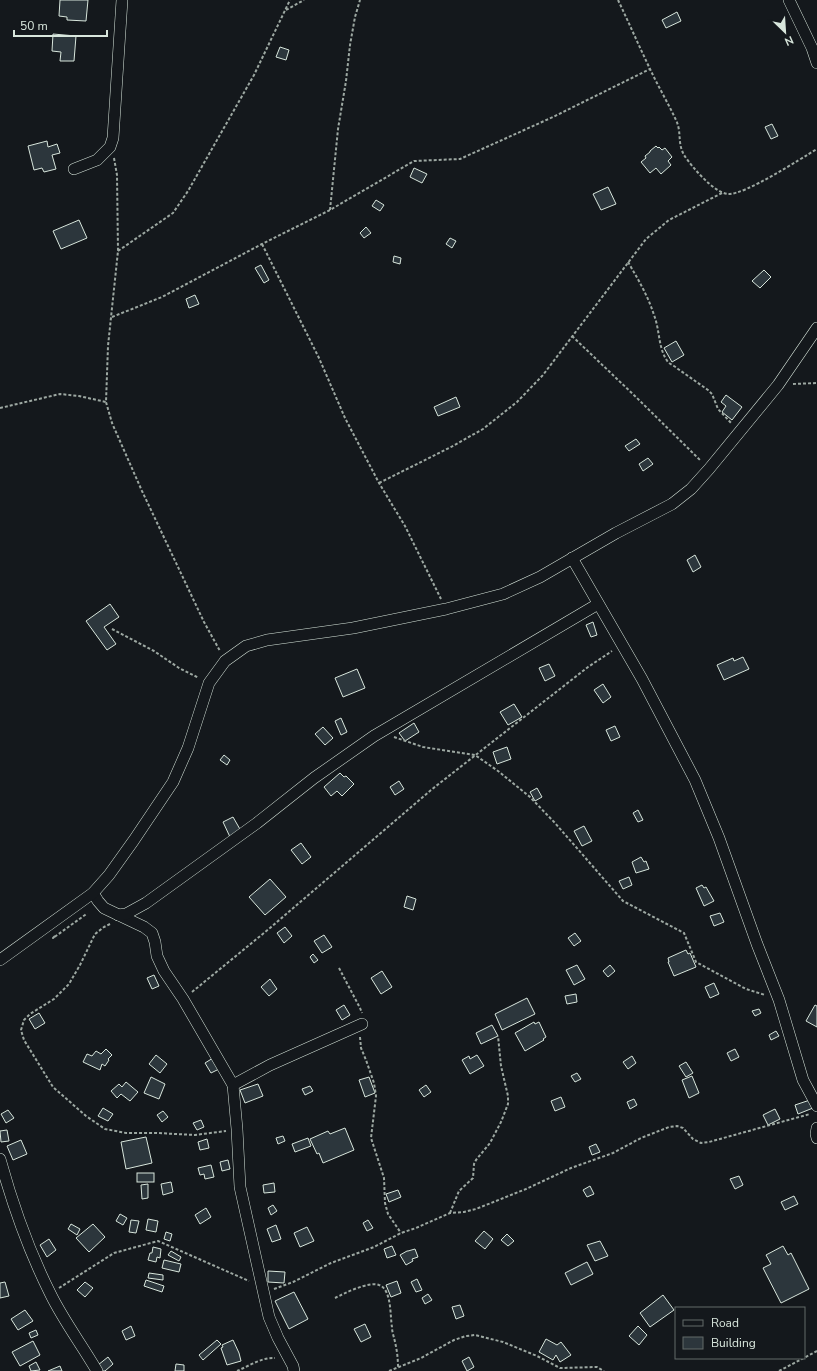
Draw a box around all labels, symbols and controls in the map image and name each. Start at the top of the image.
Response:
scale bar [14,12,107,38]
north arrow [765,12,805,52]
text: 50 m [20,18,48,34]
text: N [782,32,796,49]
legend [675,1307,805,1359]
text: Road [711,1315,739,1331]
text: Building [711,1335,756,1351]

